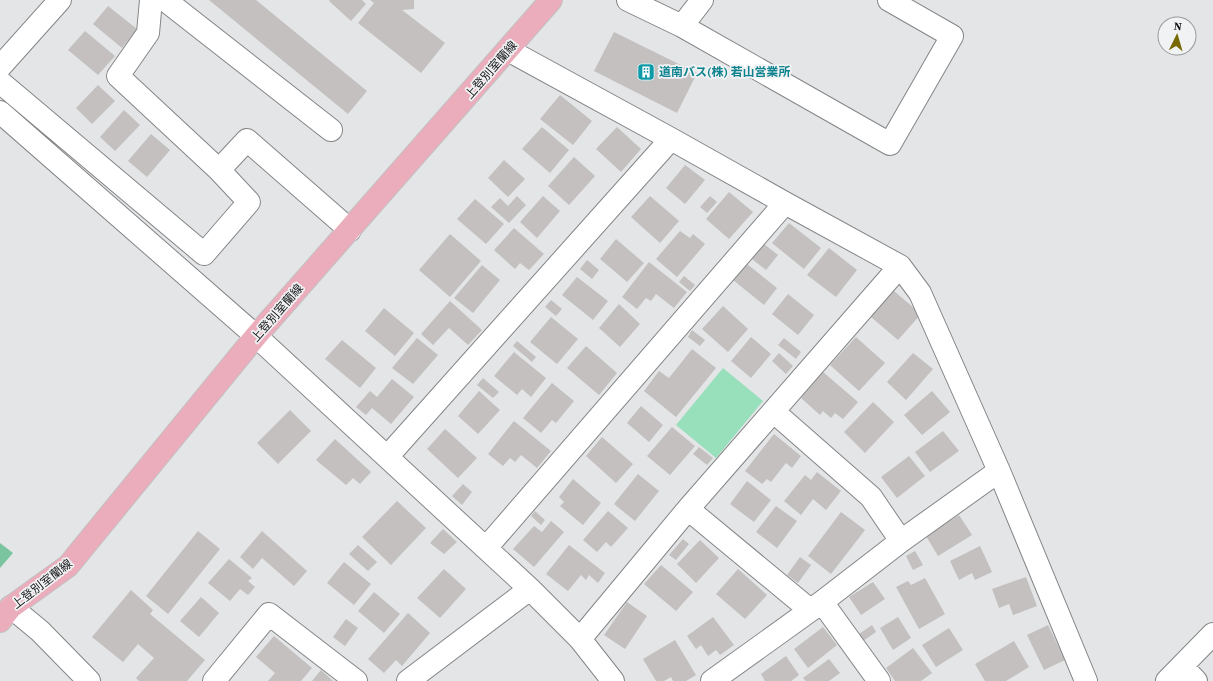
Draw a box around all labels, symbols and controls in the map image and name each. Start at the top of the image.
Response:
north arrow [1157,16,1197,56]
text: N [1173,19,1182,34]
street label: 上登別室蘭線 [461,38,521,102]
building icon: 道南バス(株) 若山営業所 [636,62,656,82]
place label: 道南バス(株) 若山営業所 [659,64,791,80]
street label: 上登別室蘭線 [247,281,307,345]
street label: 上登別室蘭線 [9,556,75,612]

